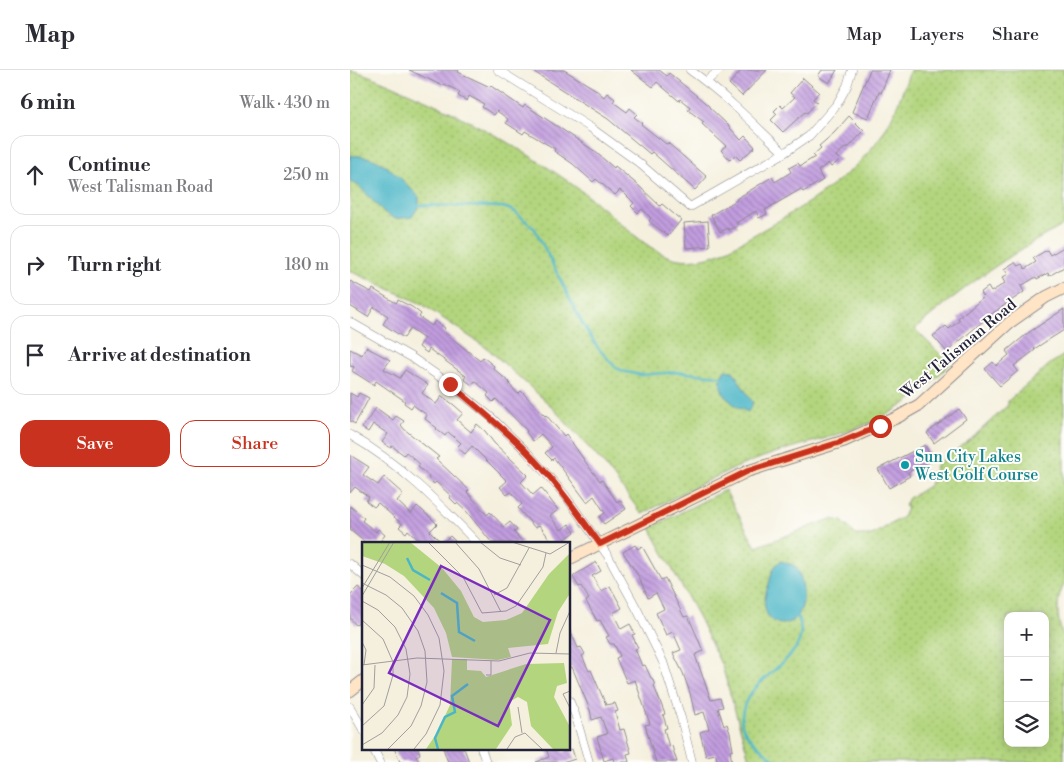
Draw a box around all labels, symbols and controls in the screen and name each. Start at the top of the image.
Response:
text: Map [25,20,75,50]
text: Map [847,23,882,46]
text: Layers [910,23,964,46]
text: Share [992,23,1039,46]
text: 6 min [20,90,75,116]
text: Walk · 430 m [240,93,330,113]
text: Continue [68,153,151,177]
icon: ahead [21,161,49,189]
text: 250 m [283,165,329,185]
text: West Talisman Road [68,177,213,197]
icon: right [21,251,49,279]
text: Turn right [68,253,161,277]
text: 180 m [285,255,329,275]
street label: West Talisman Road [896,294,1021,404]
icon: arrive [21,341,49,369]
text: Arrive at destination [68,343,251,367]
route end [439,373,462,396]
route start [869,415,892,438]
button: Save [20,420,170,467]
button: Share [180,420,330,467]
place label: Sun City Lakes West Golf Course [914,447,1038,485]
marker: Sun City Lakes West Golf Course [899,459,911,471]
inset map [362,542,570,750]
map controls [1004,612,1049,747]
button: + [1004,612,1049,657]
button: − [1004,657,1049,702]
button: layers [1004,702,1049,747]

